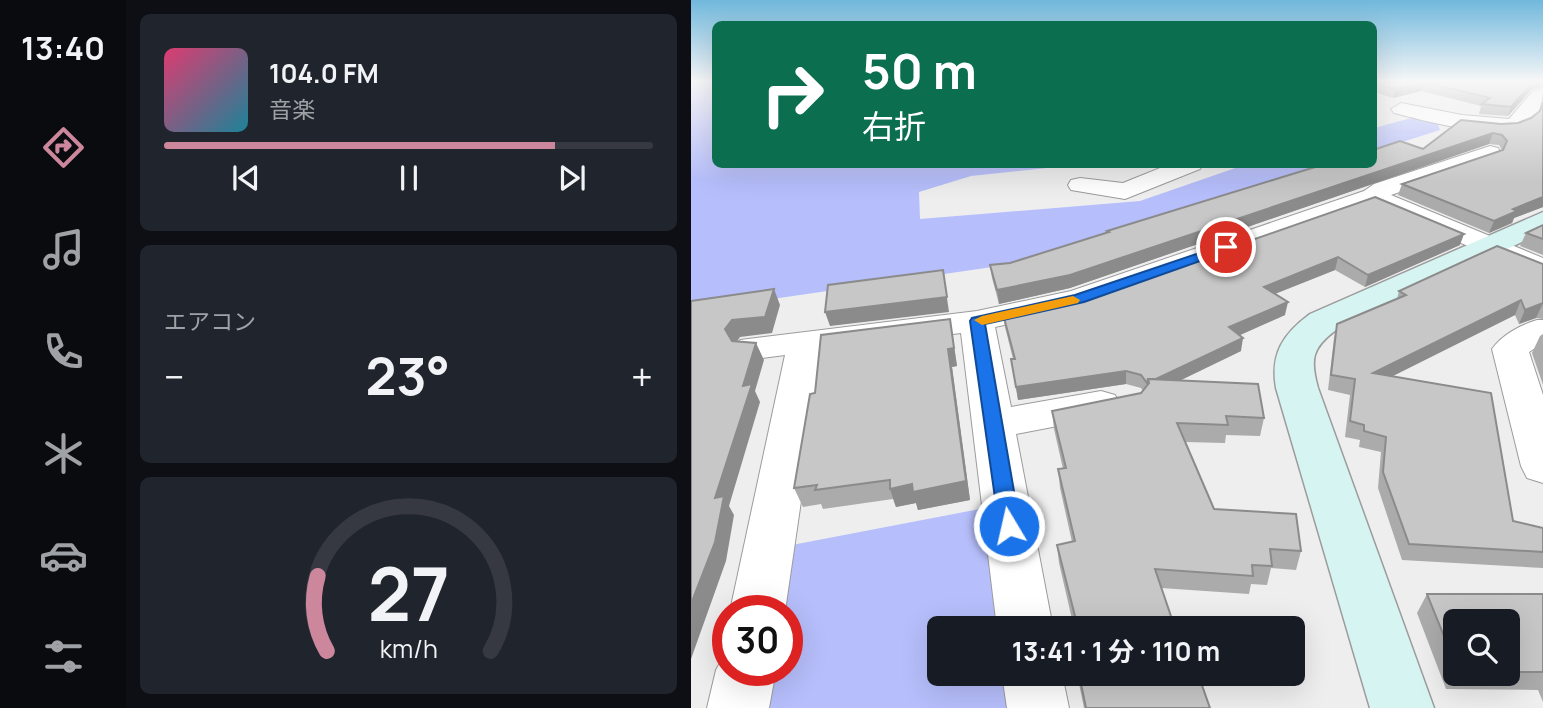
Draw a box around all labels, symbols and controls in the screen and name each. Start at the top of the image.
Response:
text: 13:40 [21,26,105,70]
text: 50 m [862,37,977,104]
icon: right [747,49,838,140]
text: 104.0 FM [269,55,379,91]
text: 音楽 [269,93,315,125]
text: 右折 [862,104,926,148]
icon: directions [39,123,88,172]
icon: previous [227,159,265,197]
icon: pause [390,159,428,197]
icon: next [553,159,591,197]
pin [1196,217,1256,277]
icon: music [39,225,88,274]
icon: arrive [1207,228,1245,266]
text: エアコン [164,305,256,337]
icon: phone [39,327,88,376]
text: 23° [366,340,450,411]
text: − [164,350,185,402]
text: + [631,350,653,402]
icon: climate [39,429,88,478]
position arrow [972,489,1046,563]
icon: car [39,531,88,580]
text: 27 [367,544,450,644]
speed limit sign: 30 [712,595,803,686]
map controls [1443,609,1520,686]
button: search [1443,609,1520,686]
text: km/h [379,631,438,666]
icon: filters [39,632,88,681]
text: 13:41 · 1 分 · 110 m [1012,633,1220,669]

